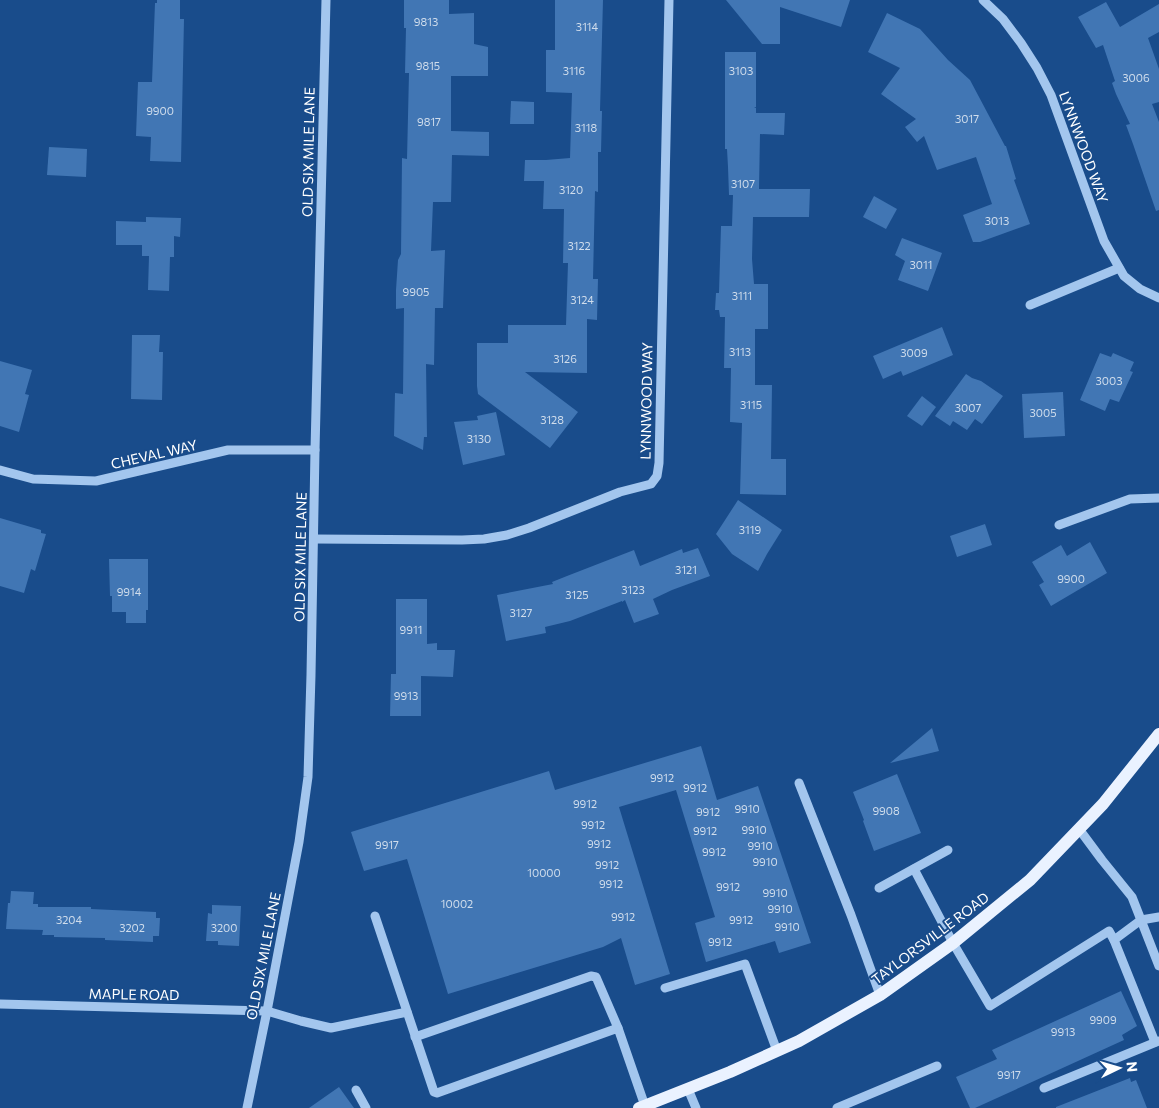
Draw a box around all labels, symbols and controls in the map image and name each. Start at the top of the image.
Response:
house number: 9813 [414,15,438,28]
house number: 3114 [576,20,599,33]
house number: 9815 [416,59,440,72]
house number: 3116 [563,64,586,77]
house number: 3103 [729,64,753,77]
house number: 3006 [1122,71,1150,84]
street label: OLD SIX MILE LANE [298,87,318,217]
street label: LYNNWOOD WAY [1056,89,1112,205]
house number: 9900 [146,104,174,117]
house number: 3017 [955,112,979,125]
house number: 9817 [417,115,441,128]
house number: 3118 [575,121,598,134]
house number: 3107 [731,177,755,190]
house number: 3120 [559,183,583,196]
house number: 3013 [985,214,1009,227]
house number: 3122 [567,239,591,252]
house number: 3011 [910,258,932,271]
house number: 9905 [403,285,429,298]
house number: 3111 [732,289,752,302]
house number: 3124 [570,293,594,306]
street label: LYNNWOOD WAY [636,342,656,460]
house number: 3113 [729,345,751,358]
house number: 3009 [900,346,928,359]
house number: 3126 [553,352,577,365]
house number: 3003 [1096,374,1122,387]
house number: 3115 [740,398,762,411]
house number: 3007 [955,401,981,414]
house number: 3005 [1030,406,1056,419]
house number: 3128 [540,413,564,426]
house number: 3130 [467,432,491,445]
street label: CHEVAL WAY [109,436,199,472]
street label: OLD SIX MILE LANE [290,492,310,622]
house number: 3119 [739,523,762,536]
house number: 3121 [675,563,697,576]
house number: 9900 [1057,572,1085,585]
house number: 3123 [621,583,645,596]
house number: 9914 [117,585,142,598]
house number: 3125 [565,588,589,601]
house number: 3127 [510,606,533,619]
house number: 9911 [400,623,422,636]
house number: 9913 [394,689,418,702]
house number: 9912 [650,771,674,784]
house number: 9912 [683,781,707,794]
house number: 9912 [573,797,597,810]
house number: 9910 [734,802,760,815]
house number: 9908 [872,804,900,817]
house number: 9912 [696,805,720,818]
house number: 9912 [581,818,605,831]
house number: 9910 [741,823,767,836]
house number: 9912 [693,824,717,837]
house number: 9912 [587,837,611,850]
house number: 9917 [375,838,399,851]
house number: 9910 [747,839,773,852]
house number: 9912 [702,845,726,858]
house number: 9910 [752,855,778,868]
house number: 9912 [595,858,619,871]
house number: 10000 [527,866,561,879]
house number: 9912 [599,877,623,890]
house number: 9912 [716,880,740,893]
house number: 9910 [762,886,788,899]
street label: TAYLORSVILLE ROAD [868,888,992,988]
street label: OLD SIX MILE LANE [242,891,284,1021]
house number: 10002 [441,897,473,910]
house number: 9910 [767,902,793,915]
house number: 9912 [611,910,635,923]
house number: 3204 [56,913,82,926]
house number: 9912 [729,913,753,926]
house number: 9910 [774,920,800,933]
house number: 3202 [119,921,145,934]
house number: 3200 [211,921,237,934]
house number: 9912 [708,935,732,948]
street label: MAPLE ROAD [88,985,180,1003]
house number: 9909 [1089,1013,1117,1026]
house number: 9913 [1051,1025,1075,1038]
north arrow [1094,1043,1144,1093]
text: N [1124,1061,1141,1073]
house number: 9917 [997,1068,1021,1081]

